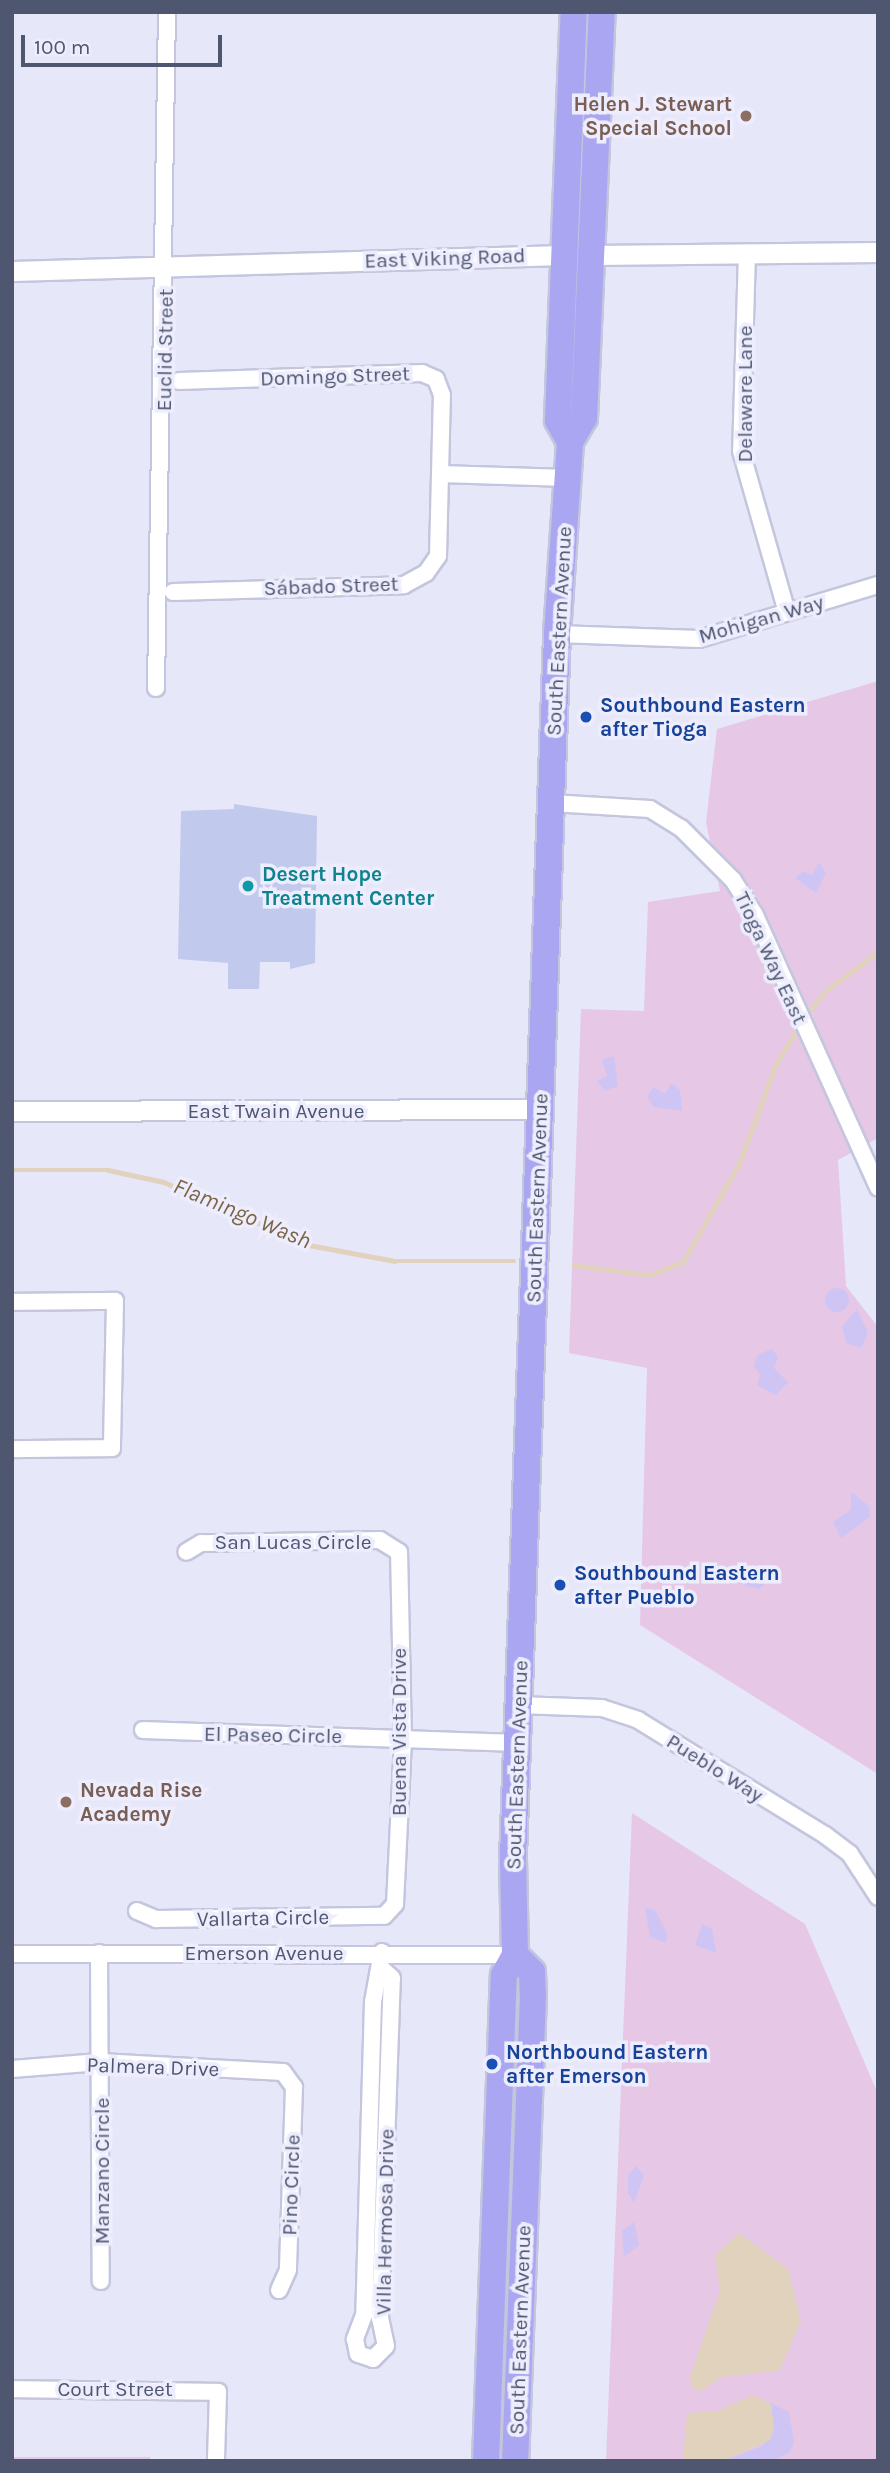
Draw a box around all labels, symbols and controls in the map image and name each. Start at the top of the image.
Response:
scale bar [24,21,226,65]
text: 100 m [34,35,91,59]
place label: Helen J. Stewart Special School [573,91,732,141]
marker: Helen J. Stewart Special School [738,108,754,124]
street label: East Viking Road [364,243,526,273]
street label: Euclid Street [151,289,179,411]
street label: Delaware Lane [732,325,758,463]
street label: Domingo Street [260,361,410,391]
street label: South Eastern Avenue [541,526,577,736]
street label: Sábado Street [263,571,399,601]
street label: Mohigan Way [696,589,826,649]
place label: Southbound Eastern after Tioga [600,692,805,742]
marker: Southbound Eastern after Tioga [578,709,594,725]
place label: Desert Hope Treatment Center [262,861,434,911]
marker: Desert Hope Treatment Center [240,878,256,894]
street label: Tioga Way East [729,888,813,1028]
street label: South Eastern Avenue [521,1093,553,1303]
street label: East Twain Avenue [187,1098,365,1124]
water label: Flamingo Wash [169,1173,315,1255]
street label: San Lucas Circle [214,1529,372,1555]
place label: Southbound Eastern after Pueblo [574,1560,779,1610]
marker: Southbound Eastern after Pueblo [552,1577,568,1593]
street label: Buena Vista Drive [386,1648,412,1816]
street label: South Eastern Avenue [501,1660,533,1870]
street label: El Paseo Circle [204,1721,342,1749]
street label: Pueblo Way [662,1728,768,1808]
place label: Nevada Rise Academy [80,1777,202,1827]
marker: Nevada Rise Academy [58,1794,74,1810]
street label: Vallarta Circle [197,1904,329,1932]
street label: Emerson Avenue [184,1940,344,1966]
place label: Northbound Eastern after Emerson [506,2039,708,2089]
street label: Palmera Drive [86,2052,220,2082]
marker: Northbound Eastern after Emerson [484,2056,500,2072]
street label: Manzano Circle [89,2098,115,2244]
street label: Villa Hermosa Drive [371,2129,399,2315]
street label: Pino Circle [277,2134,305,2236]
street label: South Eastern Avenue [504,2225,536,2435]
street label: Court Street [57,2376,173,2402]

